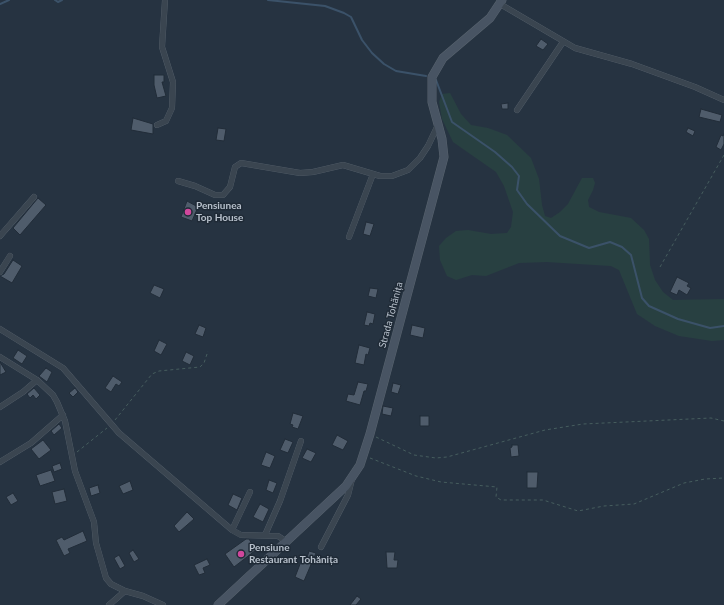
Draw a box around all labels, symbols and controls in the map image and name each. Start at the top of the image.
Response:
place label: Pensiunea Top House [196,200,243,224]
marker: Pensiunea Top House [183,207,193,217]
street label: Strada Tohănița [376,281,406,349]
place label: Pensiune Restaurant Tohănița [249,542,338,566]
marker: Pensiune Restaurant Tohănița [236,549,246,559]

